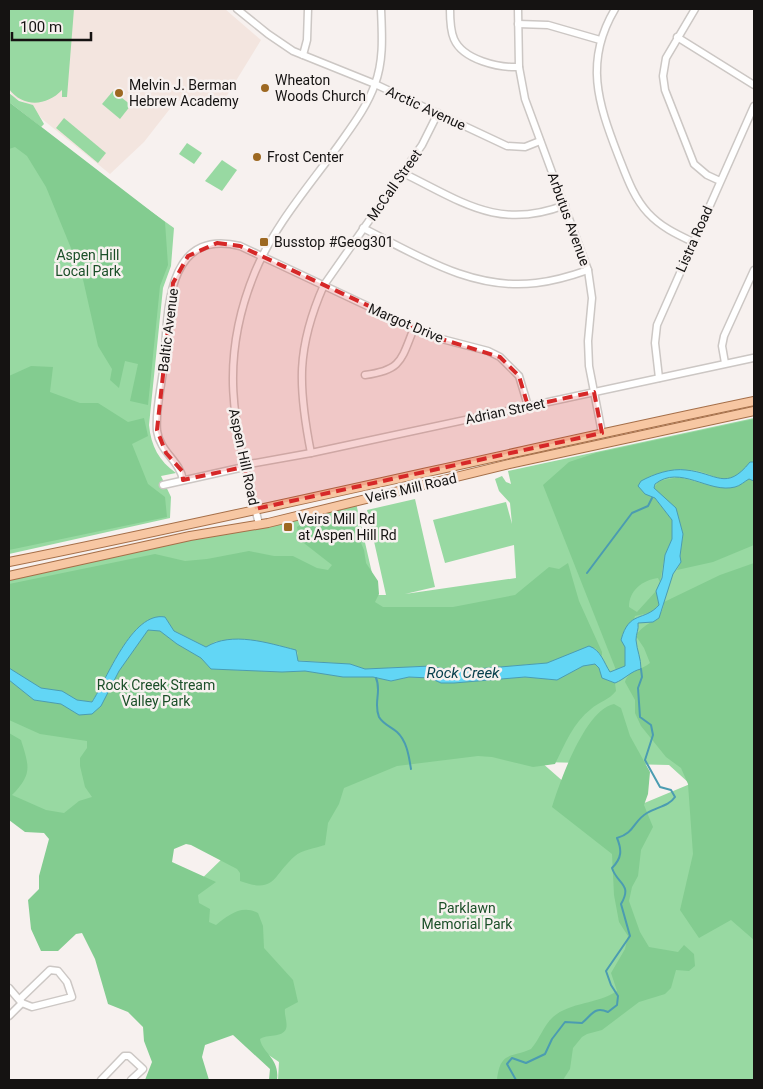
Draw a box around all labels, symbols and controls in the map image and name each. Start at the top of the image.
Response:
scale bar [12,10,91,42]
text: 100 m [20,18,62,36]
place label: Wheaton Woods Church [275,72,366,104]
place label: Melvin J. Berman Hebrew Academy [129,77,239,109]
marker: Wheaton Woods Church [259,82,271,94]
street label: Arctic Avenue [384,83,468,133]
marker: Melvin J. Berman Hebrew Academy [113,87,125,99]
street label: McCall Street [363,146,425,224]
place label: Frost Center [267,149,344,165]
marker: Frost Center [251,151,263,163]
street label: Arbutus Avenue [545,170,593,268]
street label: Listra Road [672,204,716,274]
place label: Busstop #Geog301 [274,234,394,250]
marker: Busstop #Geog301 [258,236,270,248]
park label: Aspen Hill Local Park [55,247,122,279]
street label: Baltic Avenue [155,287,181,373]
street label: Margot Drive [366,300,446,346]
street label: Adrian Street [464,395,547,427]
street label: Aspen Hill Road [226,407,262,507]
street label: Veirs Mill Road [364,470,458,506]
place label: Veirs Mill Rd at Aspen Hill Rd [298,511,397,543]
marker: Veirs Mill Rd at Aspen Hill Rd [282,521,294,533]
water label: Rock Creek [426,664,500,682]
park label: Rock Creek Stream Valley Park [97,677,215,709]
park label: Parklawn Memorial Park [422,900,513,932]

